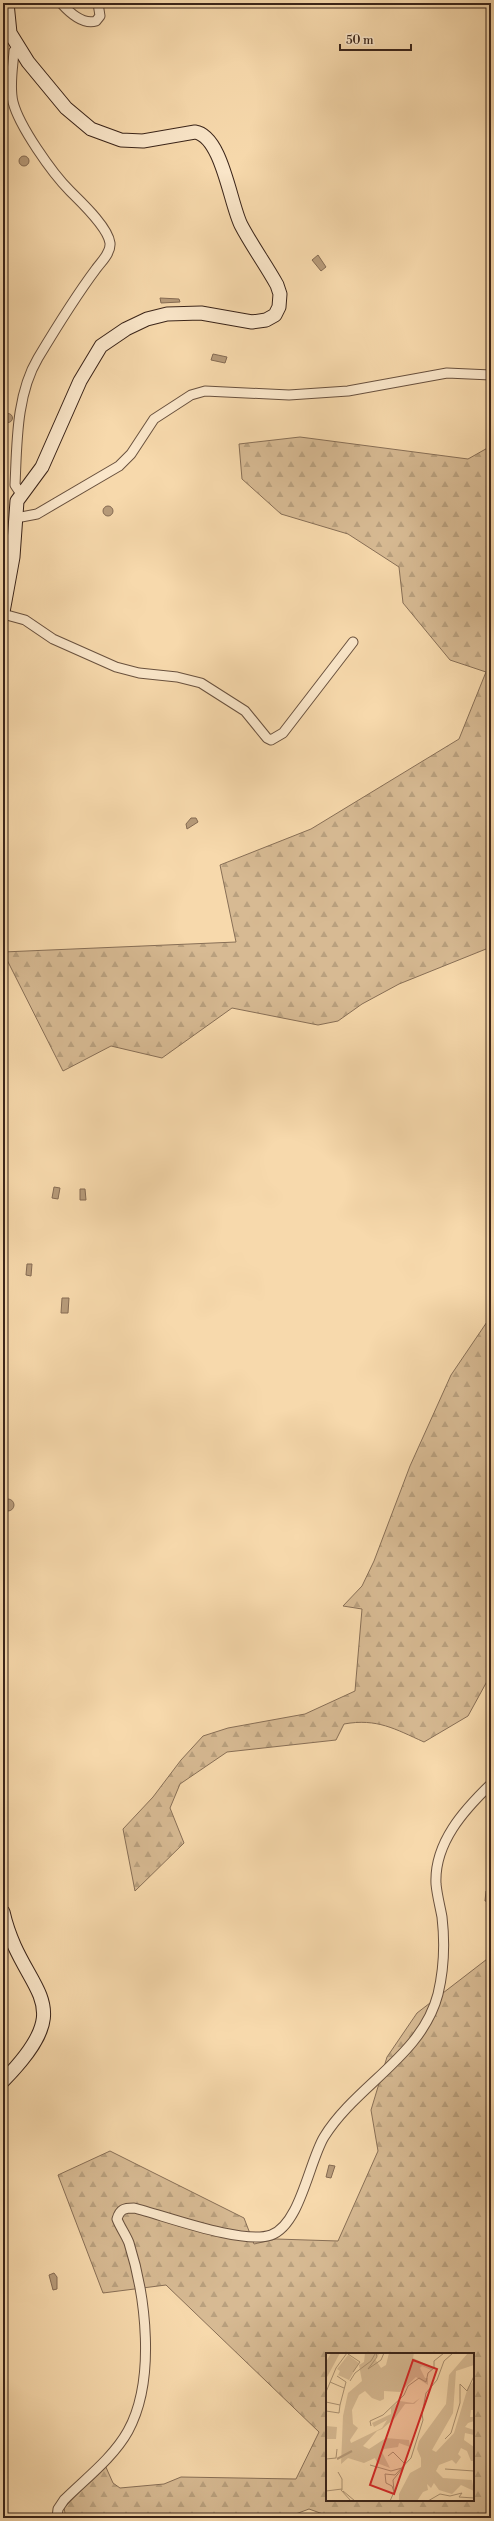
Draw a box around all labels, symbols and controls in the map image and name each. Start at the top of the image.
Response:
scale bar [340,26,411,52]
text: 50 m [346,33,374,48]
inset map [326,2353,474,2501]

